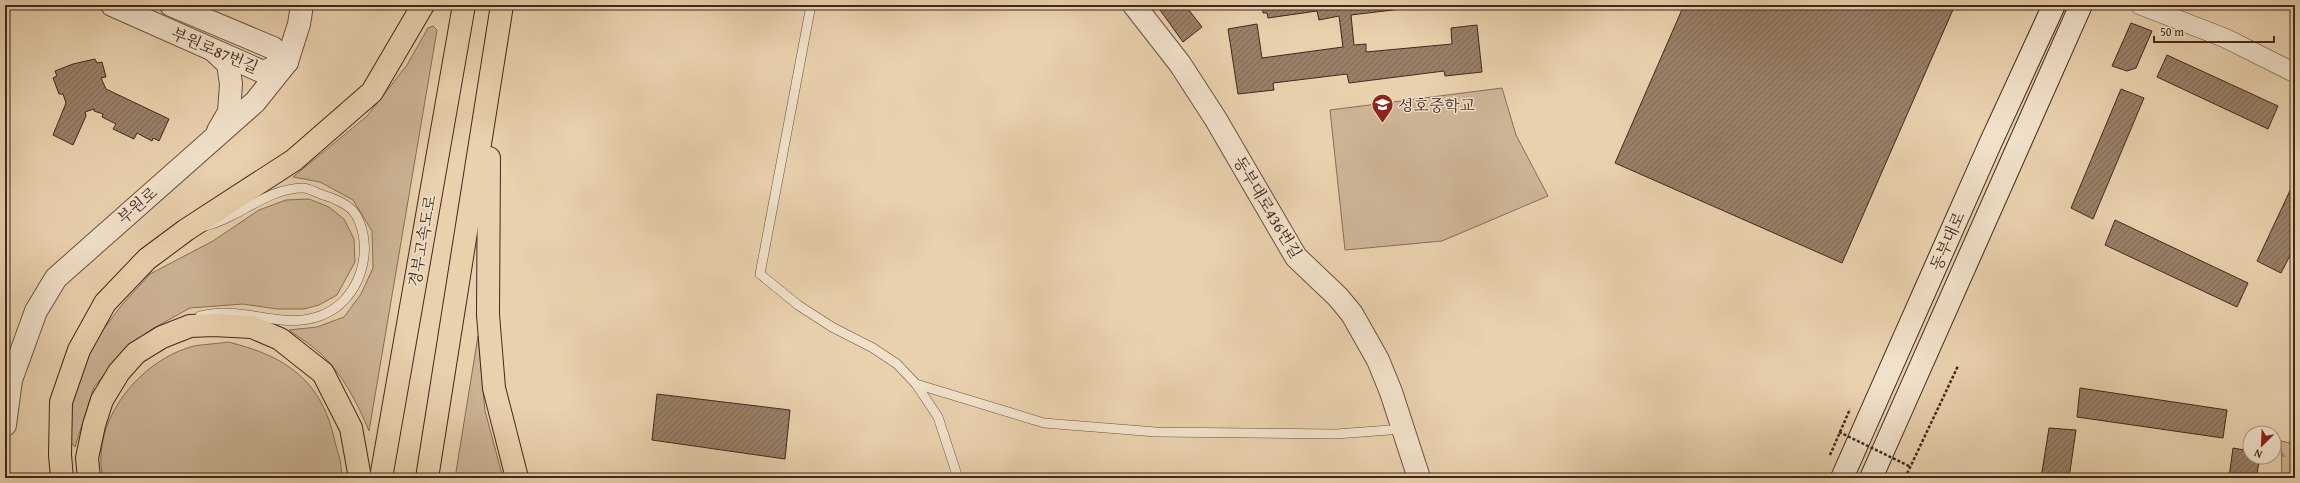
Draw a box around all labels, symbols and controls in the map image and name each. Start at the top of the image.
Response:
scale bar [2154,18,2274,44]
street label: 부원로87번길 [168,21,262,79]
text: 50 m [2160,23,2184,40]
school or university icon: 성호중학교 [1370,92,1396,125]
place label: 성호중학교 [1398,93,1475,117]
street label: 동부대로436번길 [1228,151,1308,263]
street label: 부원로 [112,180,163,229]
street label: 경부고속도로 [402,193,442,289]
street label: 동부대로 [1923,207,1971,274]
north arrow [2242,425,2282,465]
text: N [2251,445,2265,463]

